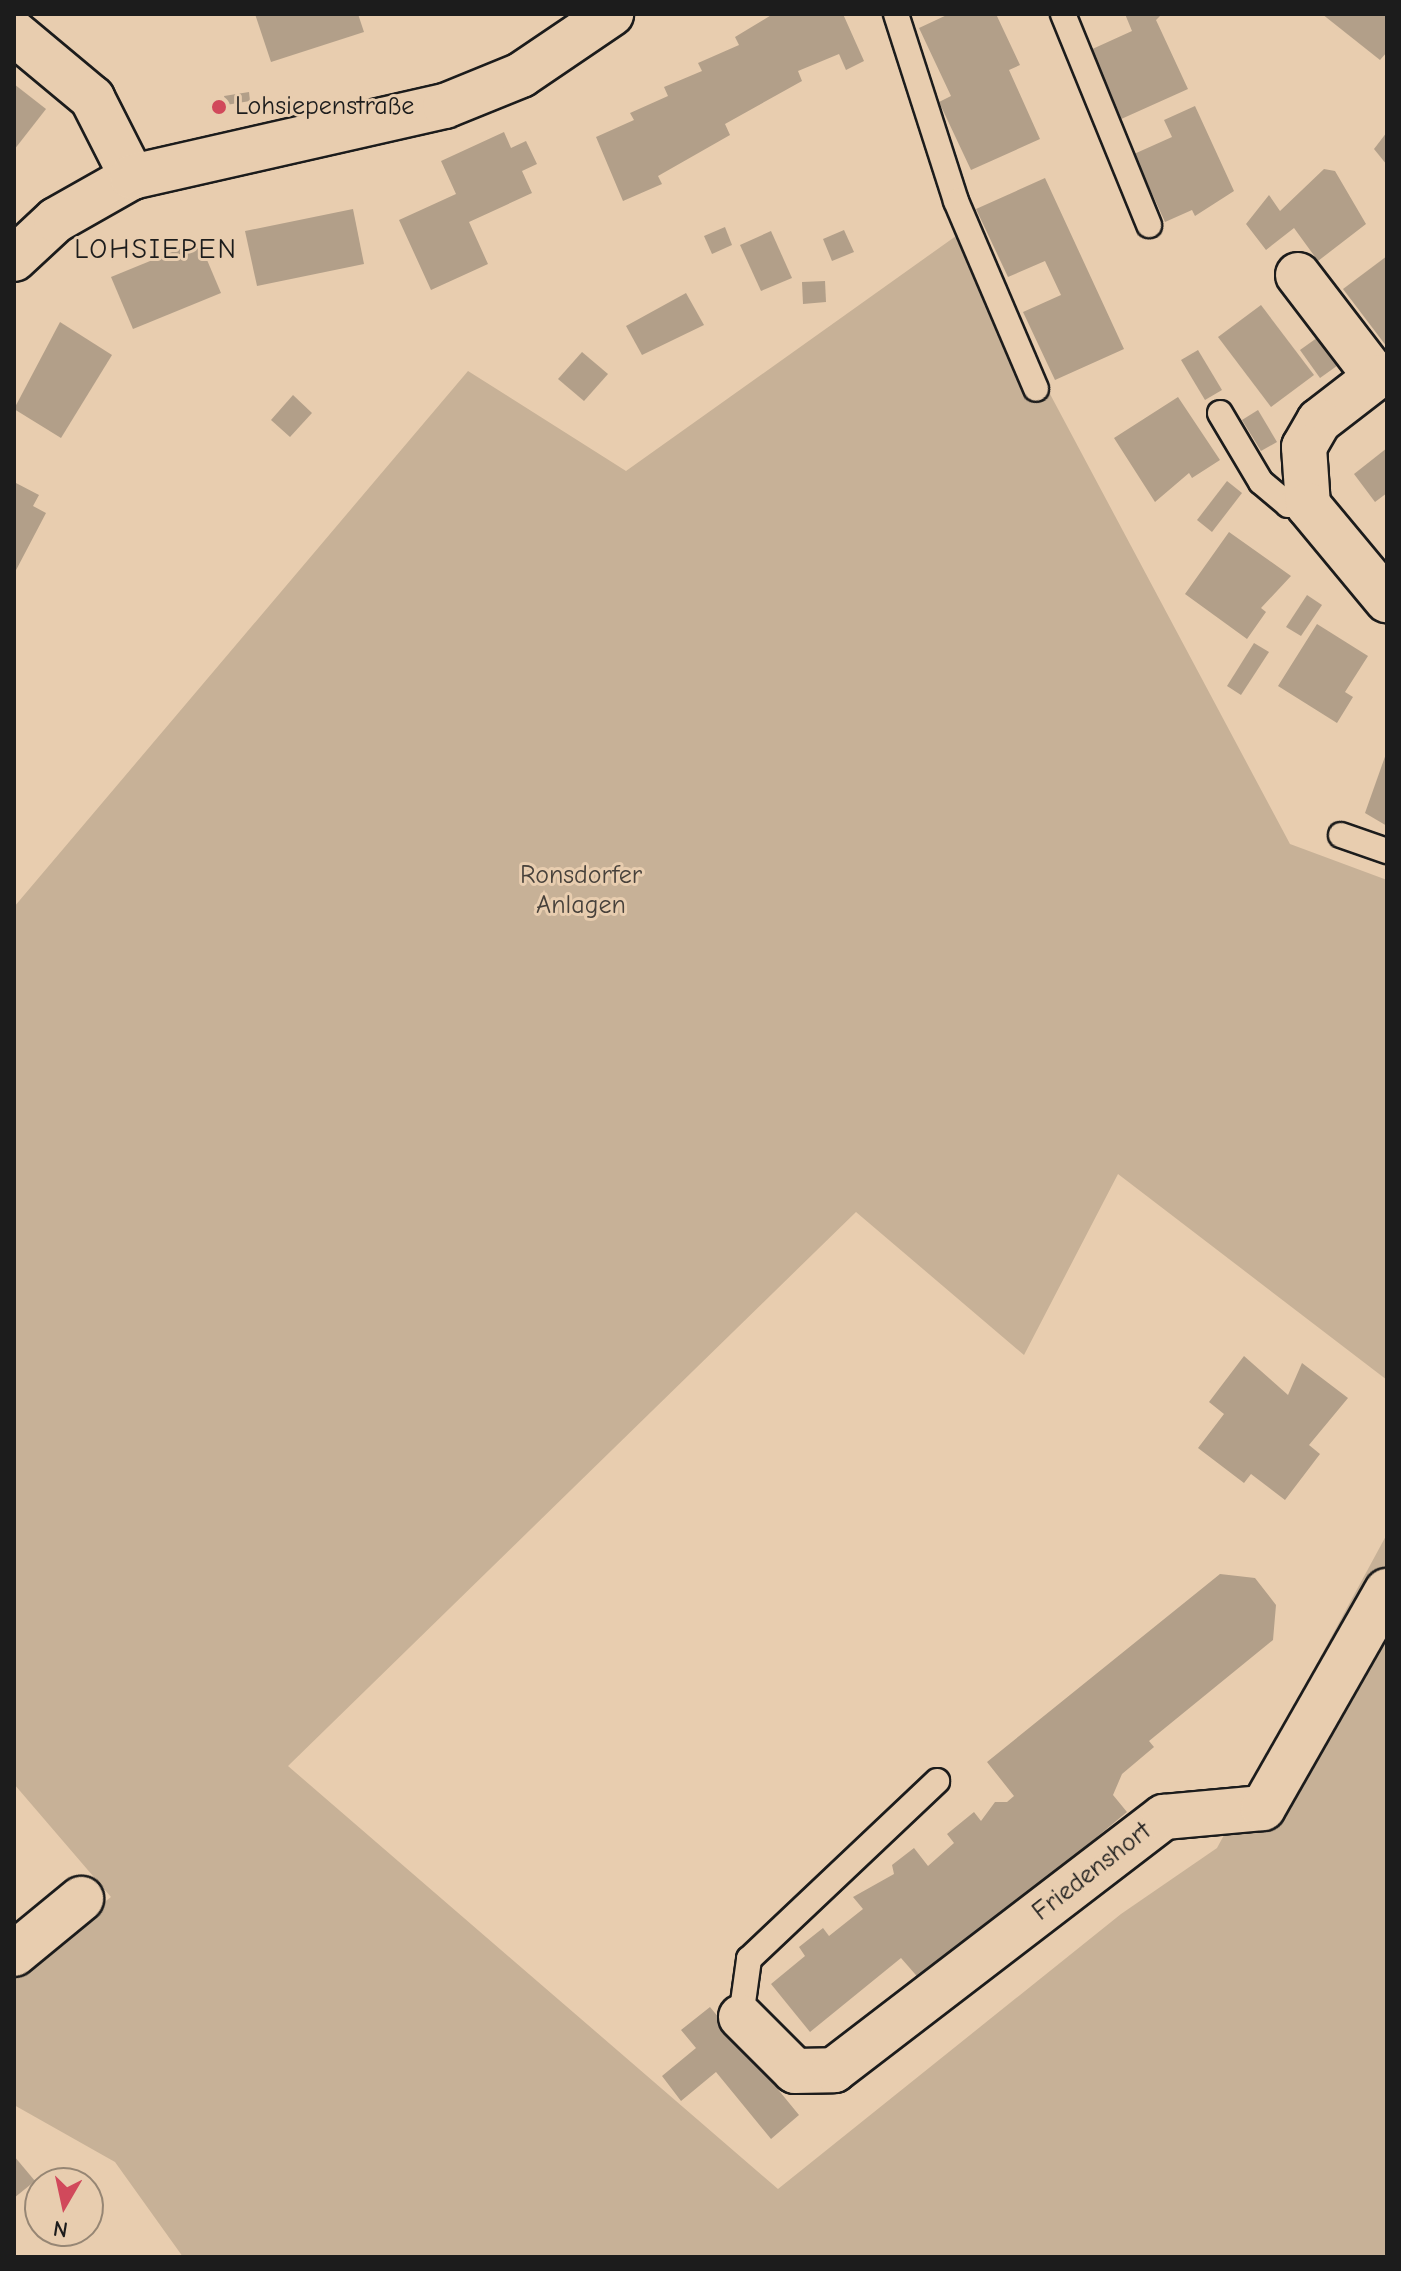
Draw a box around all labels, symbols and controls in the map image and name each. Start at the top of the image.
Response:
place label: Lohsiepenstraße [235,91,414,123]
marker: Lohsiepenstraße [210,98,228,116]
district label: LOHSIEPEN [74,232,238,266]
park label: Ronsdorfer Anlagen [520,860,642,922]
street label: Friedenshort [1027,1816,1157,1928]
north arrow [24,2167,104,2247]
text: N [51,2215,70,2243]

